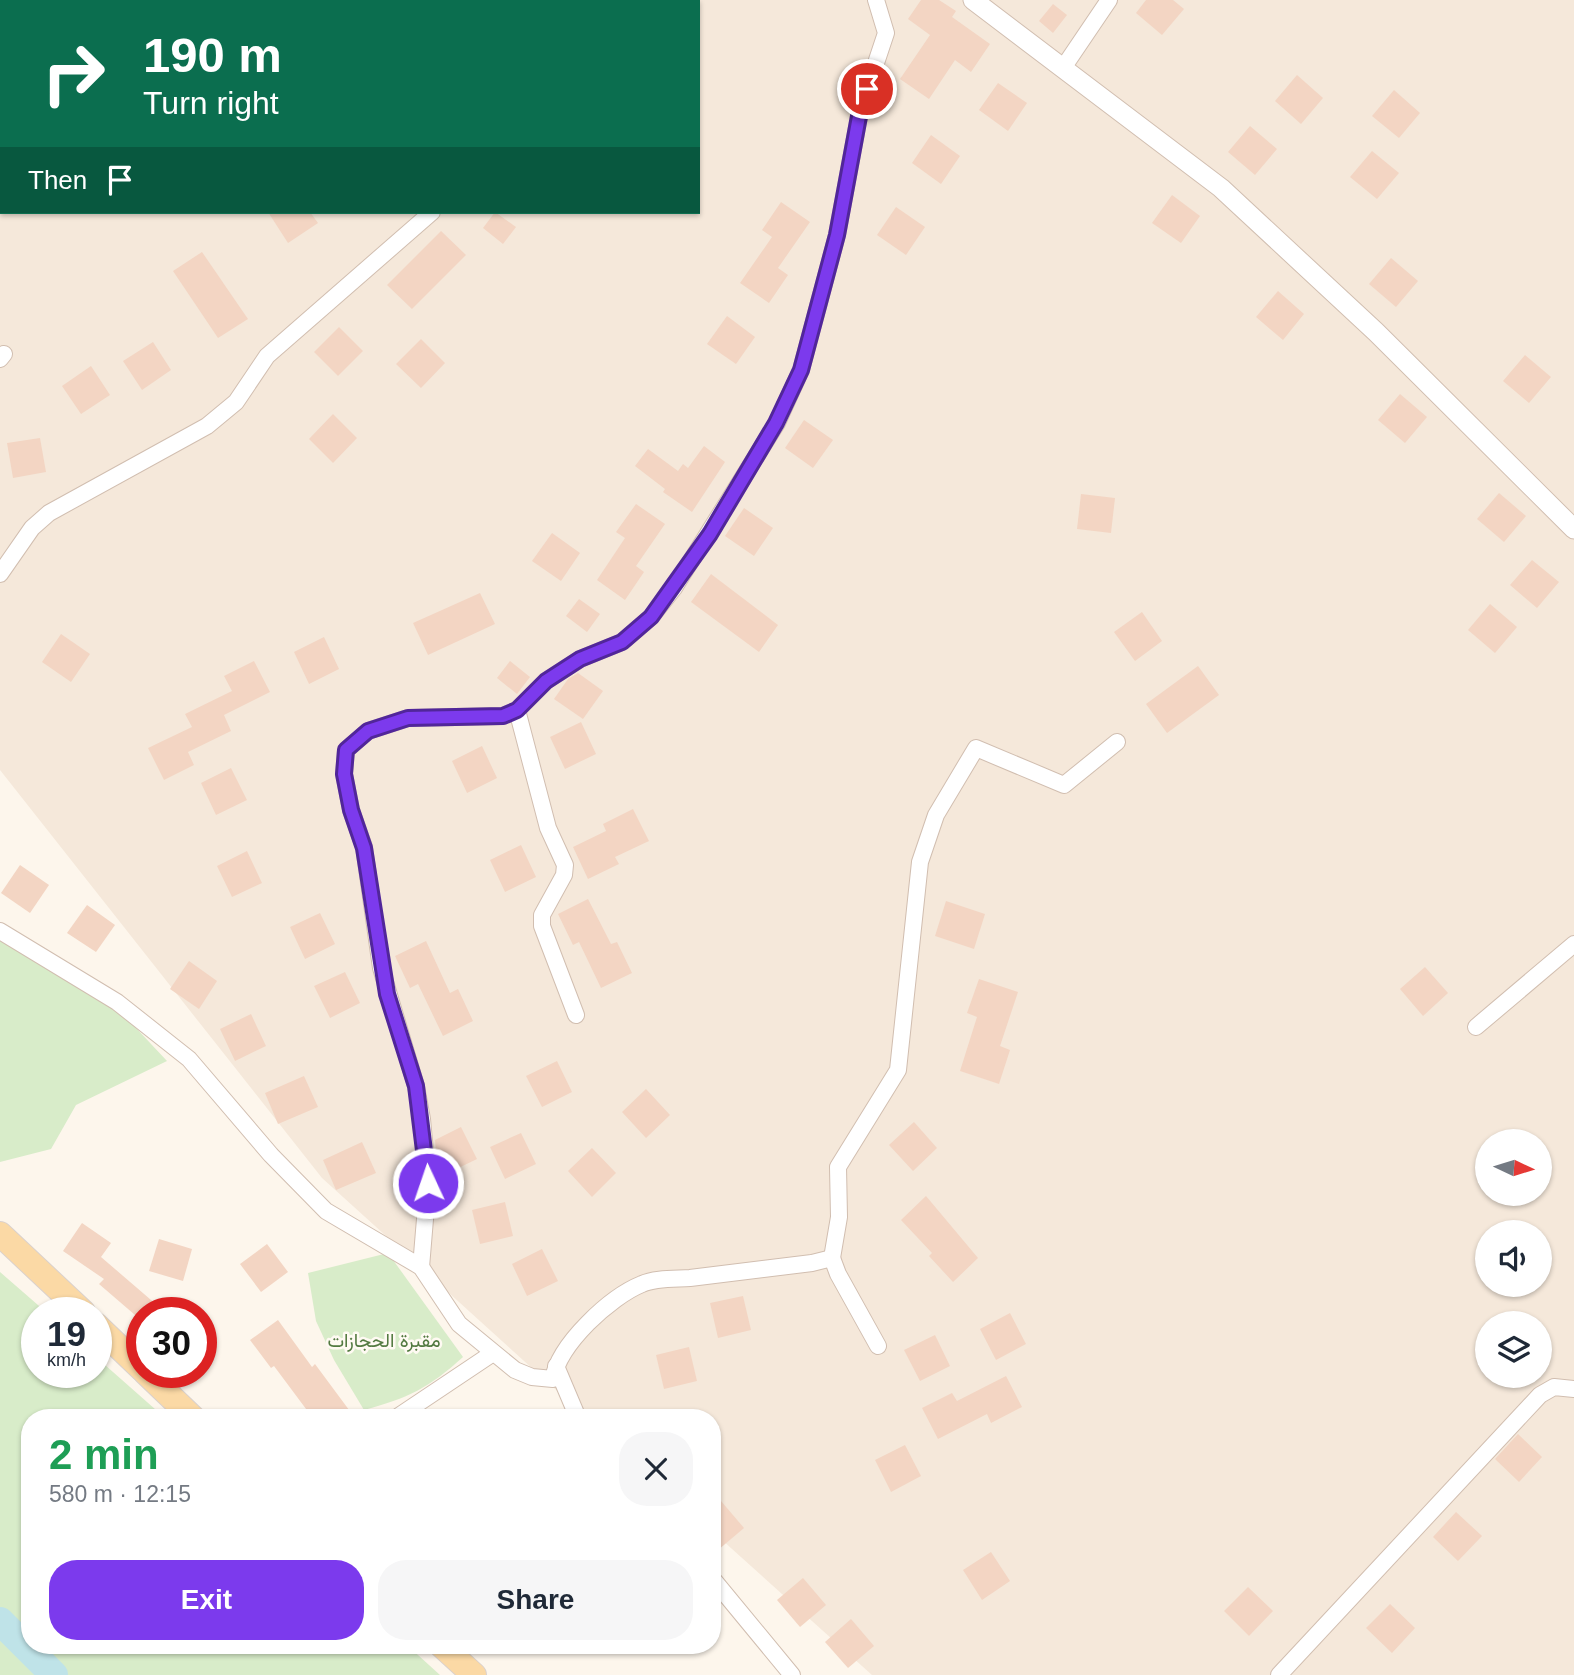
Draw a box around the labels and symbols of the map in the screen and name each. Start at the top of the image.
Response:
pin [837,59,897,119]
north arrow [1475,1129,1552,1206]
position arrow [391,1146,465,1220]
speed limit sign: 30 [126,1297,217,1388]
park label: مقبرة الحجازات [327,1330,441,1352]

